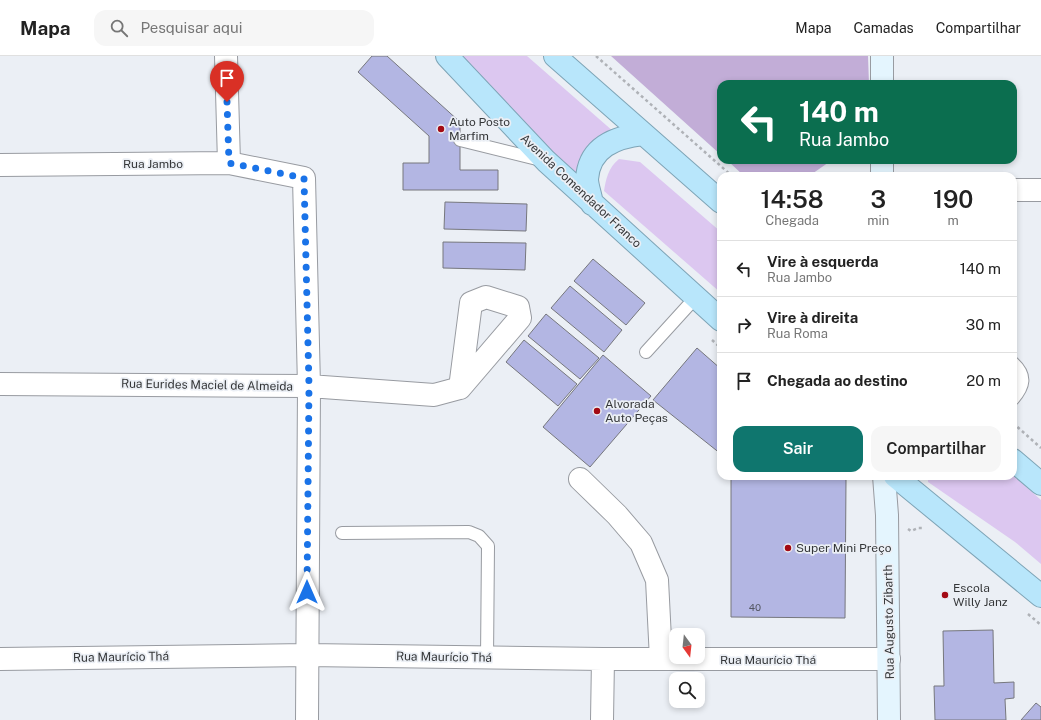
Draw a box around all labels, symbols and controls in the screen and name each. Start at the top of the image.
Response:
search box [94,10,374,46]
text: Mapa [20,17,70,39]
icon: search [108,17,130,39]
text: Pesquisar aqui [140,19,242,36]
text: Mapa [795,20,831,36]
text: Camadas [853,20,914,36]
text: Compartilhar [936,20,1021,36]
pin [210,61,244,102]
icon: arrive [216,67,238,89]
text: 140 m [799,95,879,128]
icon: left [733,96,785,148]
place label: Auto Posto Marfim [449,115,510,143]
marker: Auto Posto Marfim [436,124,446,134]
text: Rua Jambo [799,129,889,150]
street label: Avenida Comendador Franco [518,131,644,251]
street label: Rua Jambo [123,157,183,171]
text: 14:58 [761,185,824,213]
text: 3 [871,185,886,213]
text: 190 [933,185,973,213]
text: Chegada [765,213,819,228]
text: min [867,213,889,228]
text: m [948,213,959,228]
text: Vire à esquerda [767,253,879,270]
icon: left [733,258,755,280]
text: 140 m [960,260,1001,277]
text: Rua Jambo [767,270,832,285]
text: Vire à direita [767,309,858,326]
icon: right [733,314,755,336]
text: 30 m [966,316,1001,333]
text: Rua Roma [767,326,828,341]
icon: arrive [733,370,755,392]
text: Chegada ao destino [767,372,908,389]
text: 20 m [966,372,1001,389]
street label: Rua Eurides Maciel de Almeida [121,376,293,394]
place label: Alvorada Auto Peças [605,397,668,425]
marker: Alvorada Auto Peças [592,406,602,416]
button: Sair [733,426,863,472]
button: Compartilhar [871,426,1001,472]
place label: Super Mini Preço [796,541,892,555]
marker: Super Mini Preço [783,543,793,553]
street label: Rua Augusto Zibarth [881,565,897,679]
position arrow [286,571,328,613]
place label: Escola Willy Janz [953,581,1008,609]
marker: Escola Willy Janz [940,590,950,600]
house number: 40 [749,601,761,613]
north arrow [669,628,705,664]
map controls [669,628,705,708]
street label: Rua Maurício Thá [73,649,169,665]
street label: Rua Maurício Thá [396,649,492,665]
street label: Rua Maurício Thá [720,653,816,667]
button: search [669,672,705,708]

